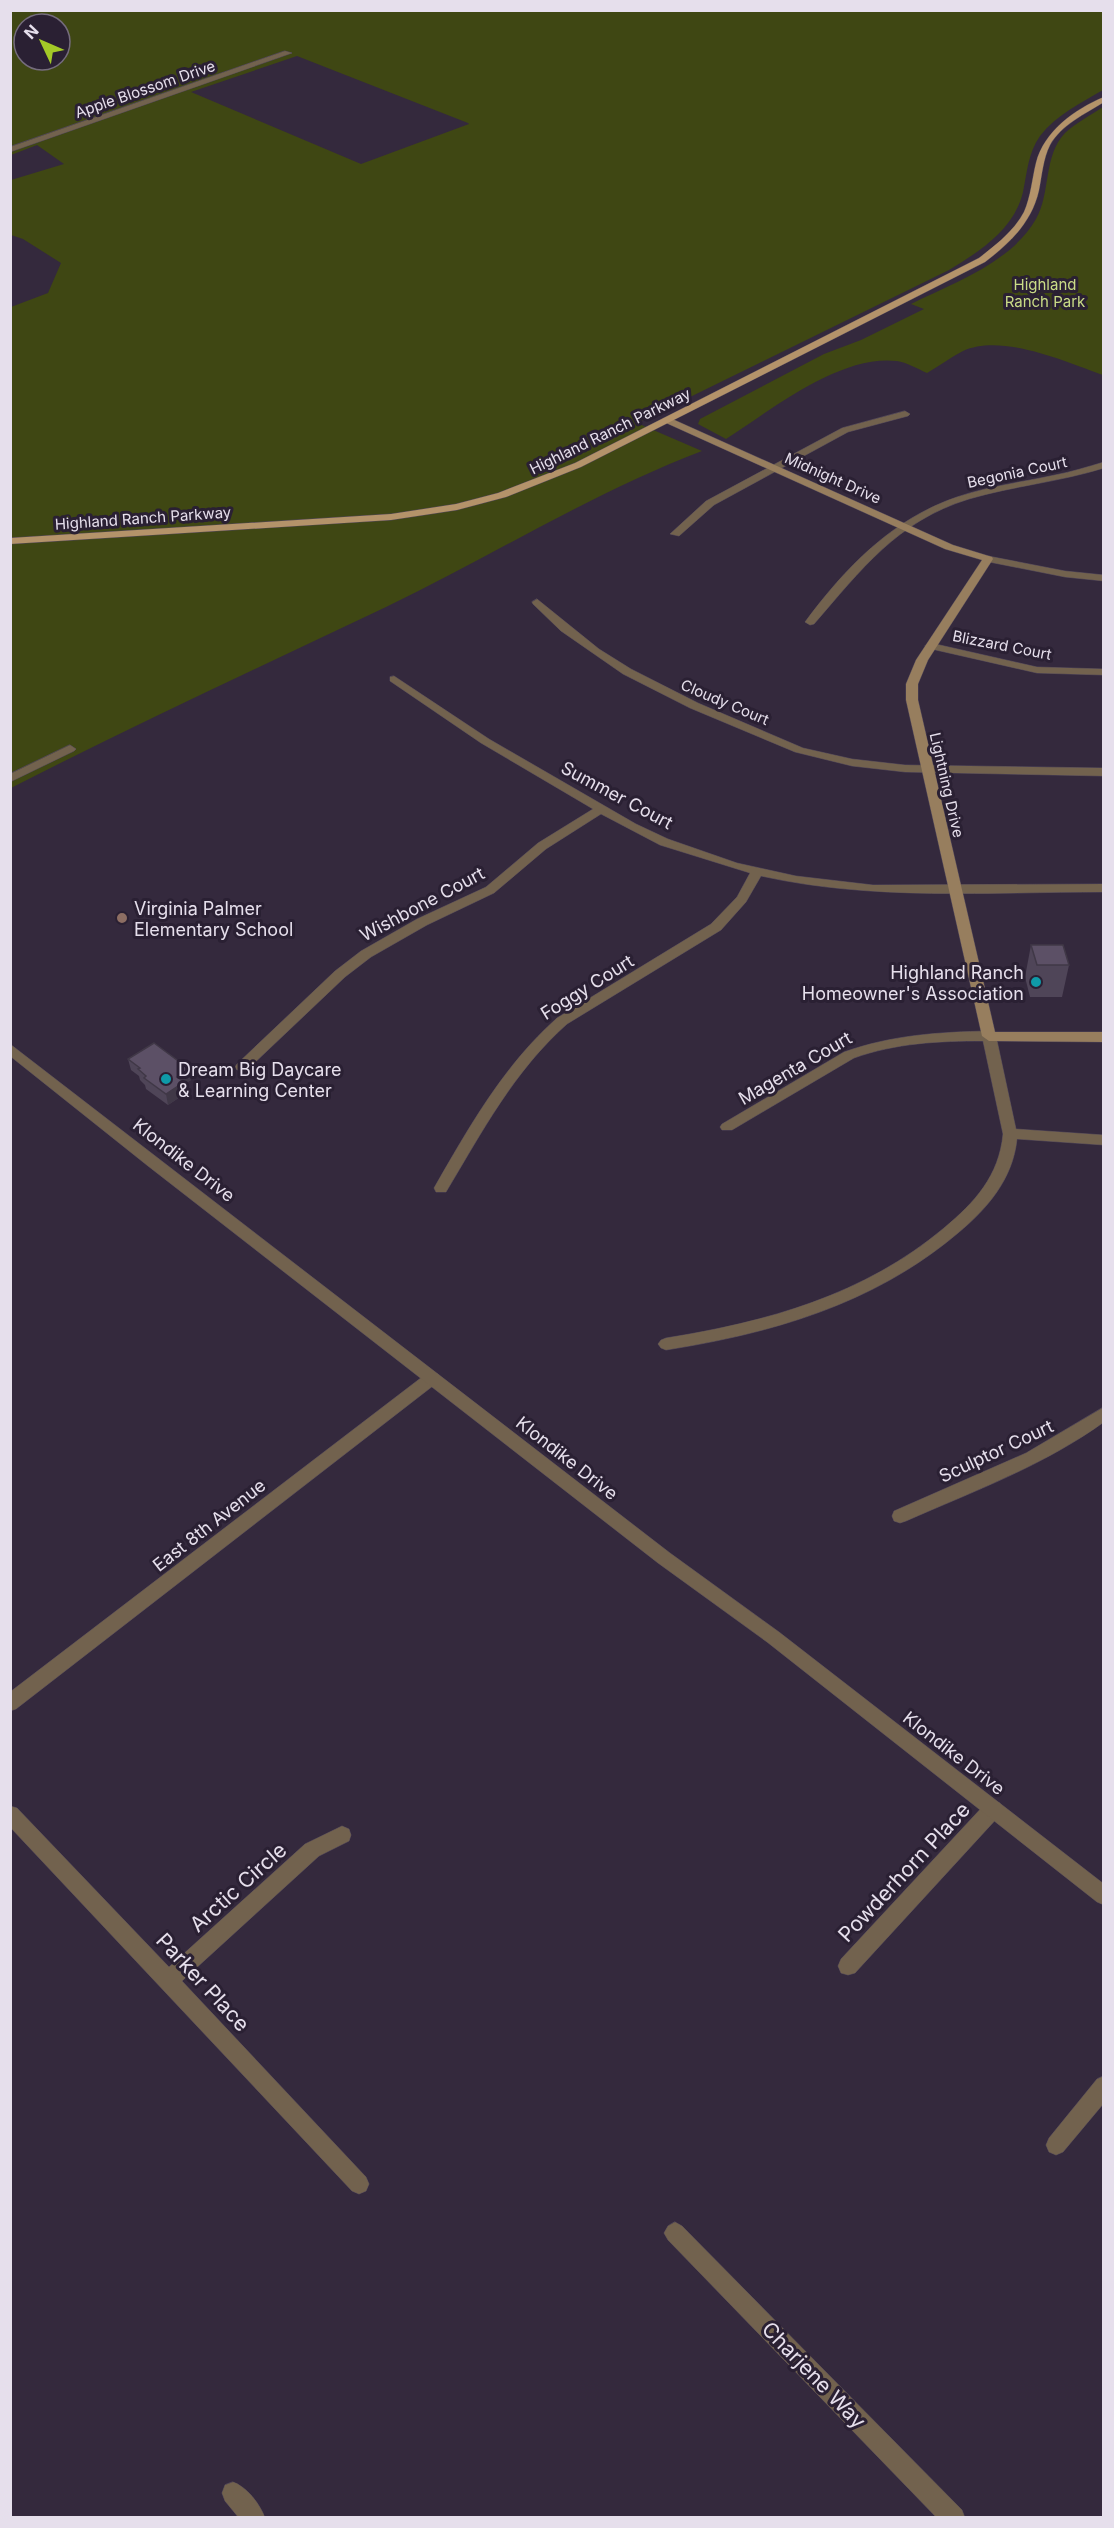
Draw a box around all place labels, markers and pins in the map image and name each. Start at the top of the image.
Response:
place label: Virginia Palmer Elementary School [134,898,293,940]
marker: Virginia Palmer Elementary School [115,911,129,925]
place label: Highland Ranch Homeowner's Association [802,962,1024,1004]
marker: Highland Ranch Homeowner's Association [1029,975,1043,989]
place label: Dream Big Daycare & Learning Center [178,1059,341,1101]
marker: Dream Big Daycare & Learning Center [159,1072,173,1086]

